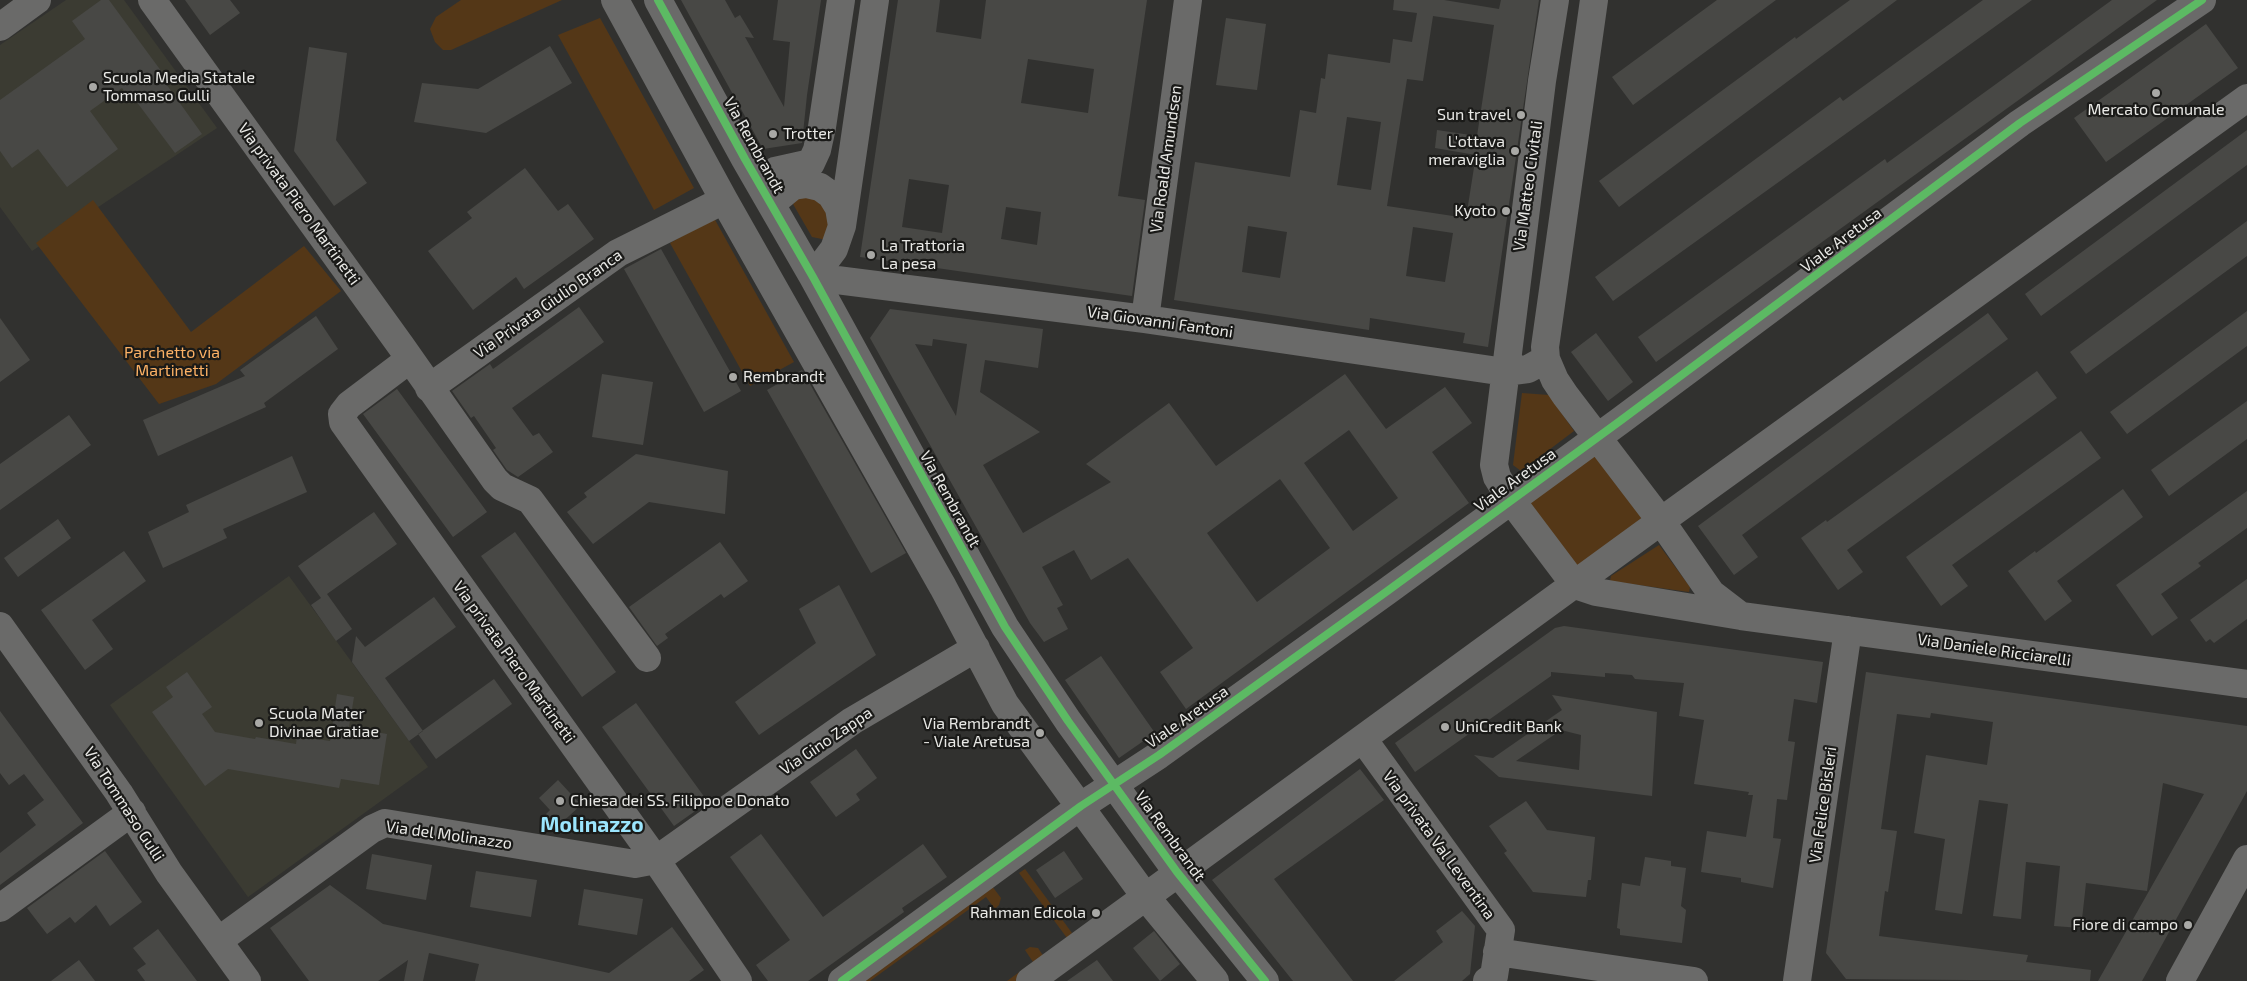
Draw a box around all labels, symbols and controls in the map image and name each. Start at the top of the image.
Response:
place label: Scuola Media Statale Tommaso Gulli [103,68,255,106]
marker: Scuola Media Statale Tommaso Gulli [87,81,99,93]
street label: Via Roald Amundsen [1146,84,1186,234]
marker: Mercato Comunale [2150,87,2162,99]
street label: Via Rembrandt [720,93,788,197]
place label: Mercato Comunale [2088,100,2224,120]
place label: Sun travel [1437,105,1511,125]
marker: Sun travel [1515,109,1527,121]
street label: Via privata Piero Martinetti [234,119,364,289]
street label: Via Matteo Civitali [1509,120,1547,252]
place label: Trotter [783,124,833,144]
marker: Trotter [767,128,779,140]
place label: L'ottava meraviglia [1428,132,1505,170]
marker: L'ottava meraviglia [1509,145,1521,157]
place label: Kyoto [1454,201,1496,221]
street label: Viale Aretusa [1797,203,1885,277]
marker: Kyoto [1500,205,1512,217]
place label: La Trattoria La pesa [881,236,965,274]
street label: Via Privata Giulio Branca [470,245,626,363]
marker: La Trattoria La pesa [865,249,877,261]
street label: Via Giovanni Fantoni [1086,302,1234,342]
park label: Parchetto via Martinetti [124,343,220,381]
place label: Rembrandt [743,367,824,387]
marker: Rembrandt [727,371,739,383]
street label: Viale Aretusa [1470,444,1560,516]
street label: Via Rembrandt [916,447,984,551]
street label: Via privata Piero Martinetti [449,577,579,747]
street label: Via Daniele Ricciarelli [1916,630,2072,670]
street label: Viale Aretusa [1142,682,1232,752]
street label: Via Gino Zappa [776,703,876,779]
place label: Scuola Mater Divinae Gratiae [269,704,379,742]
place label: Via Rembrandt - Viale Aretusa [923,714,1030,752]
marker: Scuola Mater Divinae Gratiae [253,717,265,729]
place label: UniCredit Bank [1455,717,1562,737]
marker: UniCredit Bank [1439,721,1451,733]
marker: Via Rembrandt - Viale Aretusa [1034,727,1046,739]
street label: Via Tommaso Gulli [80,743,168,865]
street label: Via Felice Bisleri [1805,746,1841,864]
street label: Via privata Val Leventina [1379,767,1499,923]
street label: Via Rembrandt [1131,787,1209,885]
place label: Chiesa dei SS. Filippo e Donato [570,791,790,811]
marker: Chiesa dei SS. Filippo e Donato [554,795,566,807]
district label: Molinazzo [540,812,644,838]
street label: Via del Molinazzo [385,817,513,853]
place label: Rahman Edicola [970,903,1086,923]
marker: Rahman Edicola [1090,907,1102,919]
place label: Fiore di campo [2072,915,2178,935]
marker: Fiore di campo [2182,919,2194,931]

